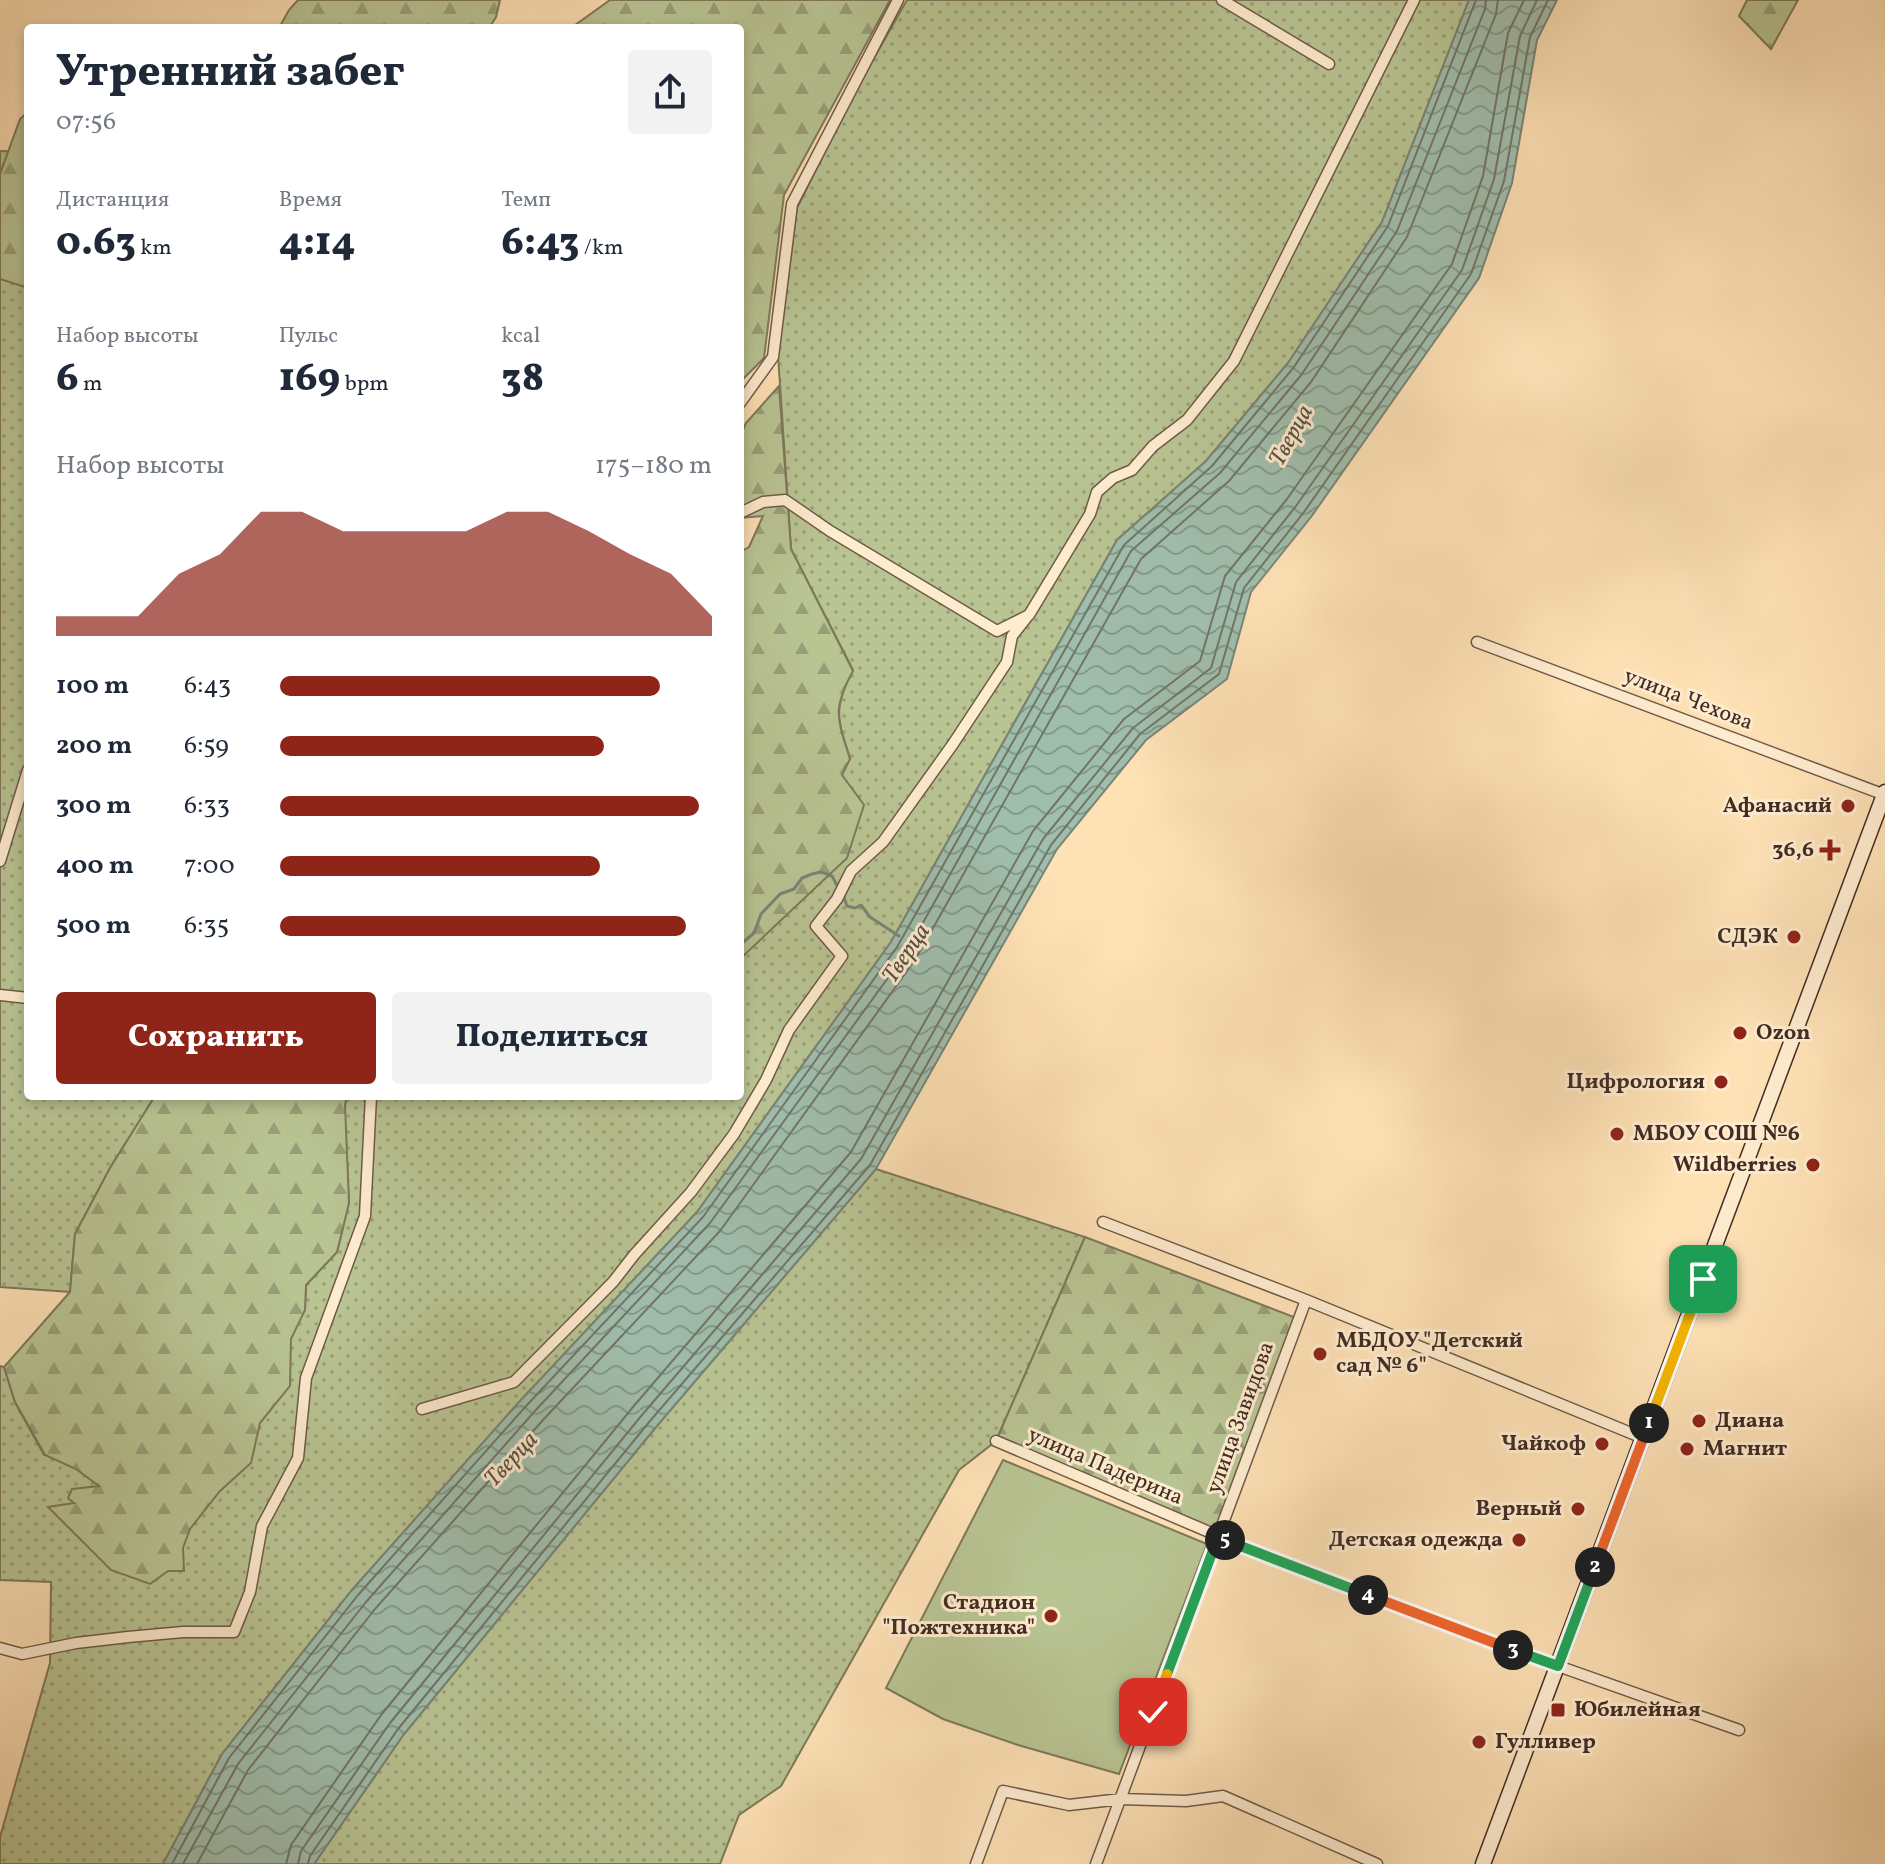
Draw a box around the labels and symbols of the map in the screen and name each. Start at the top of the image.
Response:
water label: Тверца [1261,399,1323,473]
street label: улица Чехова [1619,661,1757,739]
place label: Афанасий [1723,791,1832,822]
marker: Афанасий [1839,797,1857,815]
place label: 36,6 [1772,835,1814,866]
marker: 36,6 [1821,841,1839,859]
water label: Тверца [875,917,939,991]
place label: СДЭК [1717,922,1778,953]
marker: СДЭК [1785,928,1803,946]
place label: Ozon [1756,1018,1811,1049]
marker: Ozon [1731,1024,1749,1042]
place label: Цифрология [1566,1067,1705,1098]
marker: Цифрология [1712,1073,1730,1091]
place label: МБОУ СОШ №6 [1633,1119,1800,1150]
marker: МБОУ СОШ №6 [1608,1125,1626,1143]
place label: Wildberries [1673,1150,1797,1181]
marker: Wildberries [1804,1156,1822,1174]
pin [1669,1245,1737,1313]
place label: МБДОУ "Детский сад № 6" [1336,1326,1523,1382]
street label: улица Завидова [1199,1338,1283,1498]
marker: МБДОУ "Детский сад № 6" [1311,1345,1329,1363]
pin: 1 [1629,1403,1669,1443]
place label: Диана [1715,1406,1784,1437]
marker: Диана [1690,1412,1708,1430]
street label: улица Падерина [1022,1420,1188,1514]
water label: Тверца [477,1424,547,1496]
place label: Чайкоф [1501,1429,1586,1460]
place label: Магнит [1703,1434,1787,1465]
marker: Чайкоф [1593,1435,1611,1453]
marker: Магнит [1678,1440,1696,1458]
place label: Верный [1475,1494,1562,1525]
marker: Верный [1569,1500,1587,1518]
pin: 5 [1205,1520,1245,1560]
place label: Детская одежда [1329,1525,1503,1556]
marker: Детская одежда [1510,1531,1528,1549]
pin: 2 [1575,1547,1615,1587]
pin: 4 [1348,1575,1388,1615]
place label: Стадион "Пожтехника" [882,1588,1035,1644]
marker: Стадион "Пожтехника" [1042,1607,1060,1625]
pin: 3 [1493,1630,1533,1670]
pin [1119,1678,1187,1746]
place label: Юбилейная [1574,1695,1701,1726]
marker: Юбилейная [1549,1701,1567,1719]
place label: Гулливер [1495,1727,1596,1758]
marker: Гулливер [1470,1733,1488,1751]

